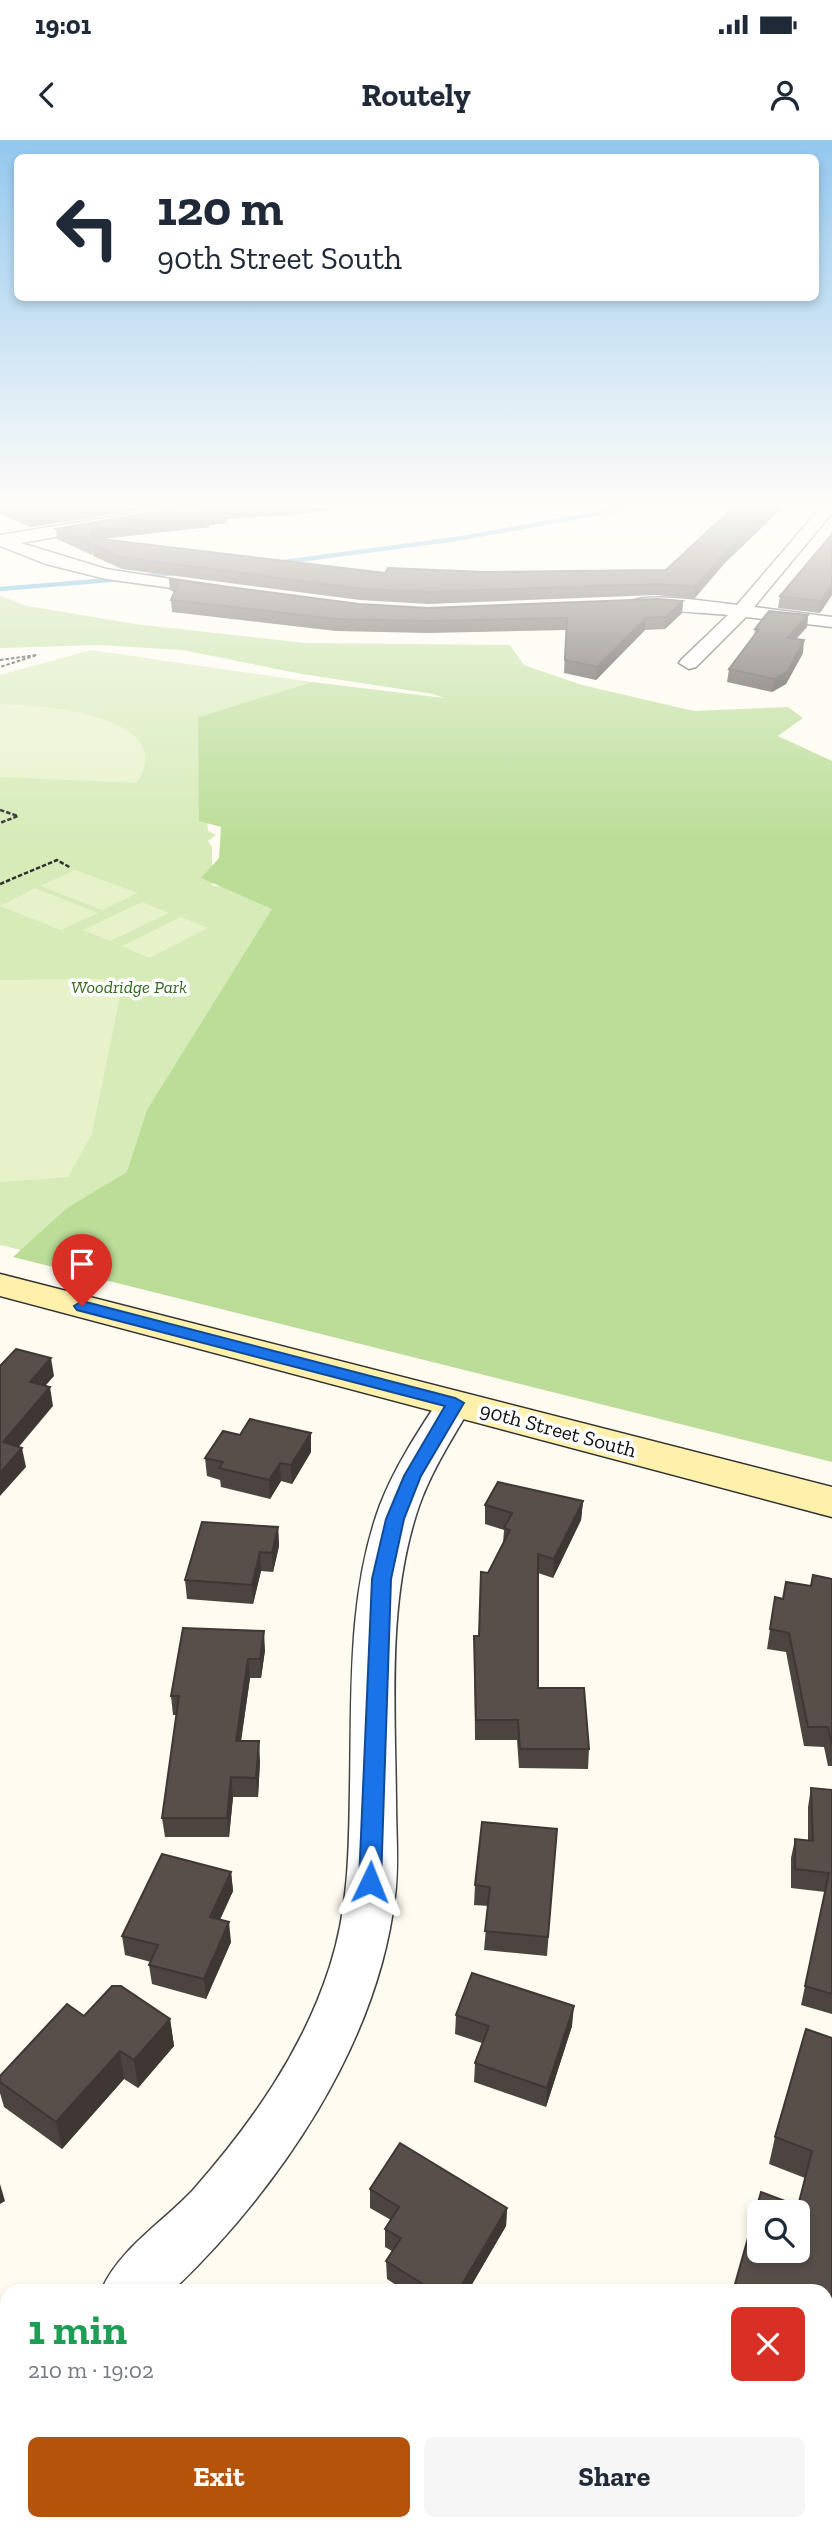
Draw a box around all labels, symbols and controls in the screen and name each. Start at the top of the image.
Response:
text: 19:01 [35,9,91,41]
icon: back [28,76,66,114]
text: Routely [361,76,471,114]
icon: person [766,76,804,114]
text: 120 m [157,179,283,238]
icon: left [42,182,133,273]
text: 90th Street South [157,239,402,277]
park label: Woodridge Park [71,976,187,998]
pin [52,1234,112,1306]
icon: arrive [63,1245,101,1283]
street label: 90th Street South [477,1397,639,1462]
position arrow [333,1845,407,1919]
map controls [747,2200,810,2263]
button: search [747,2200,810,2263]
text: 1 min [28,2304,127,2355]
button: close [731,2307,805,2381]
text: 210 m · 19:02 [28,2356,154,2384]
button: Exit [28,2437,410,2517]
button: Share [424,2437,805,2517]

